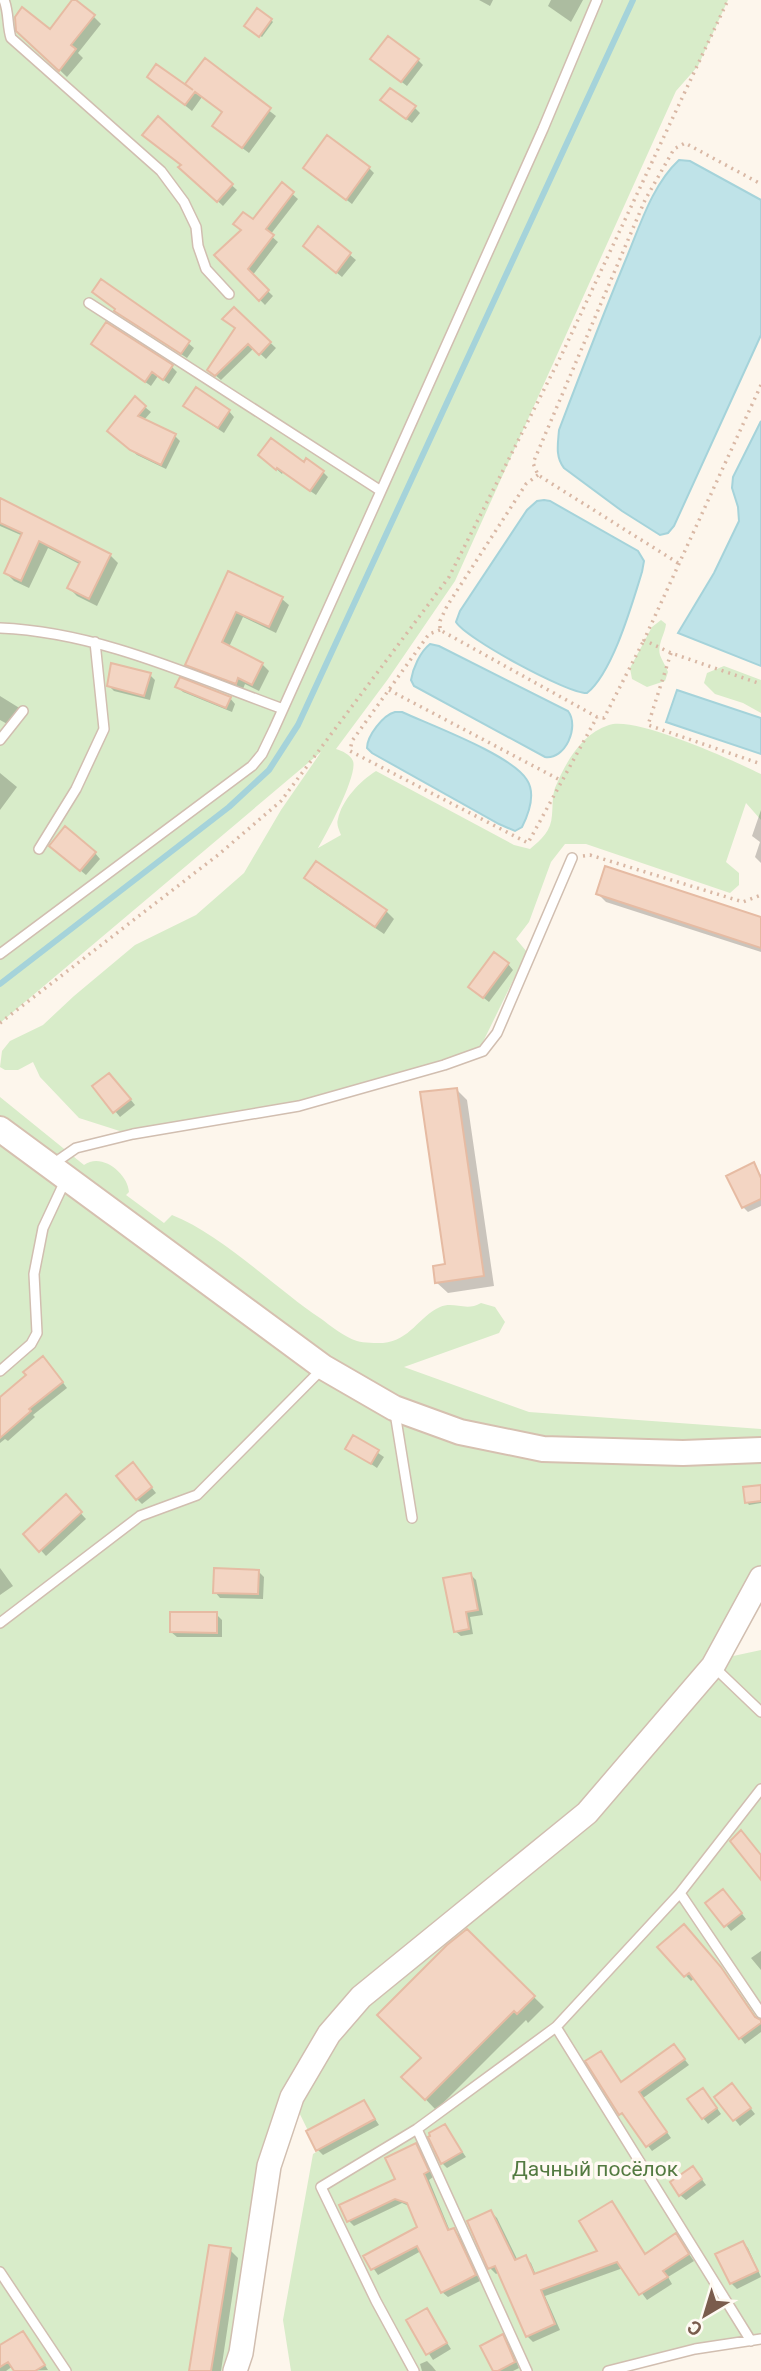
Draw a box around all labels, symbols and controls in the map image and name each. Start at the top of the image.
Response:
park label: Дачный посёлок [512,2157,679,2181]
north arrow [670,2280,740,2350]
text: С [683,2315,707,2341]

